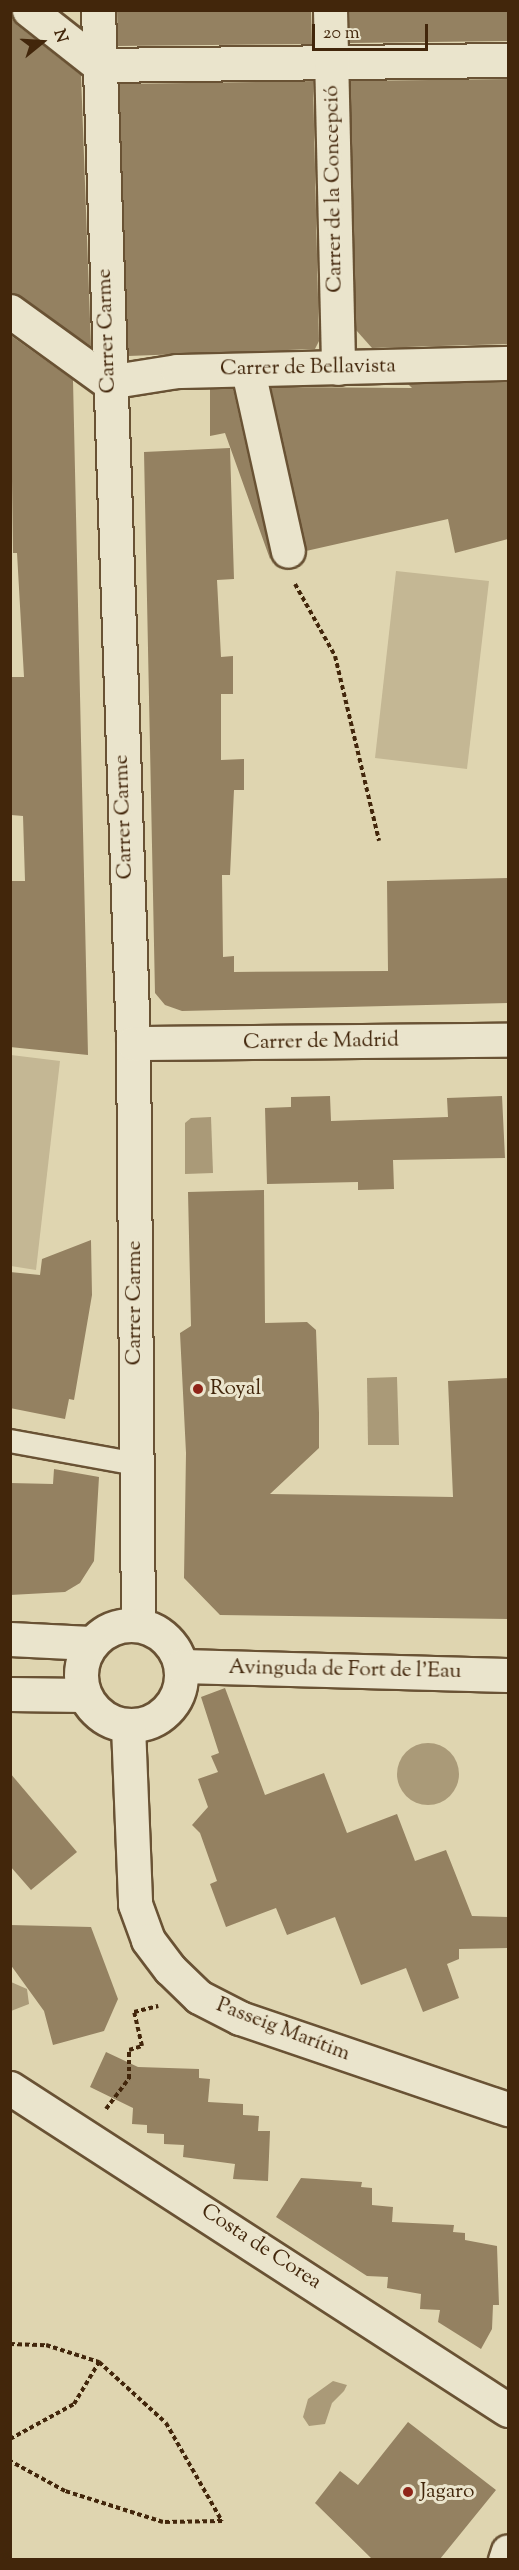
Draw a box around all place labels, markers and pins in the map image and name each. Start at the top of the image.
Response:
place label: Royal [210,1376,261,1402]
marker: Royal [191,1382,205,1396]
place label: Jagaro [420,2479,474,2505]
marker: Jagaro [401,2485,415,2499]

